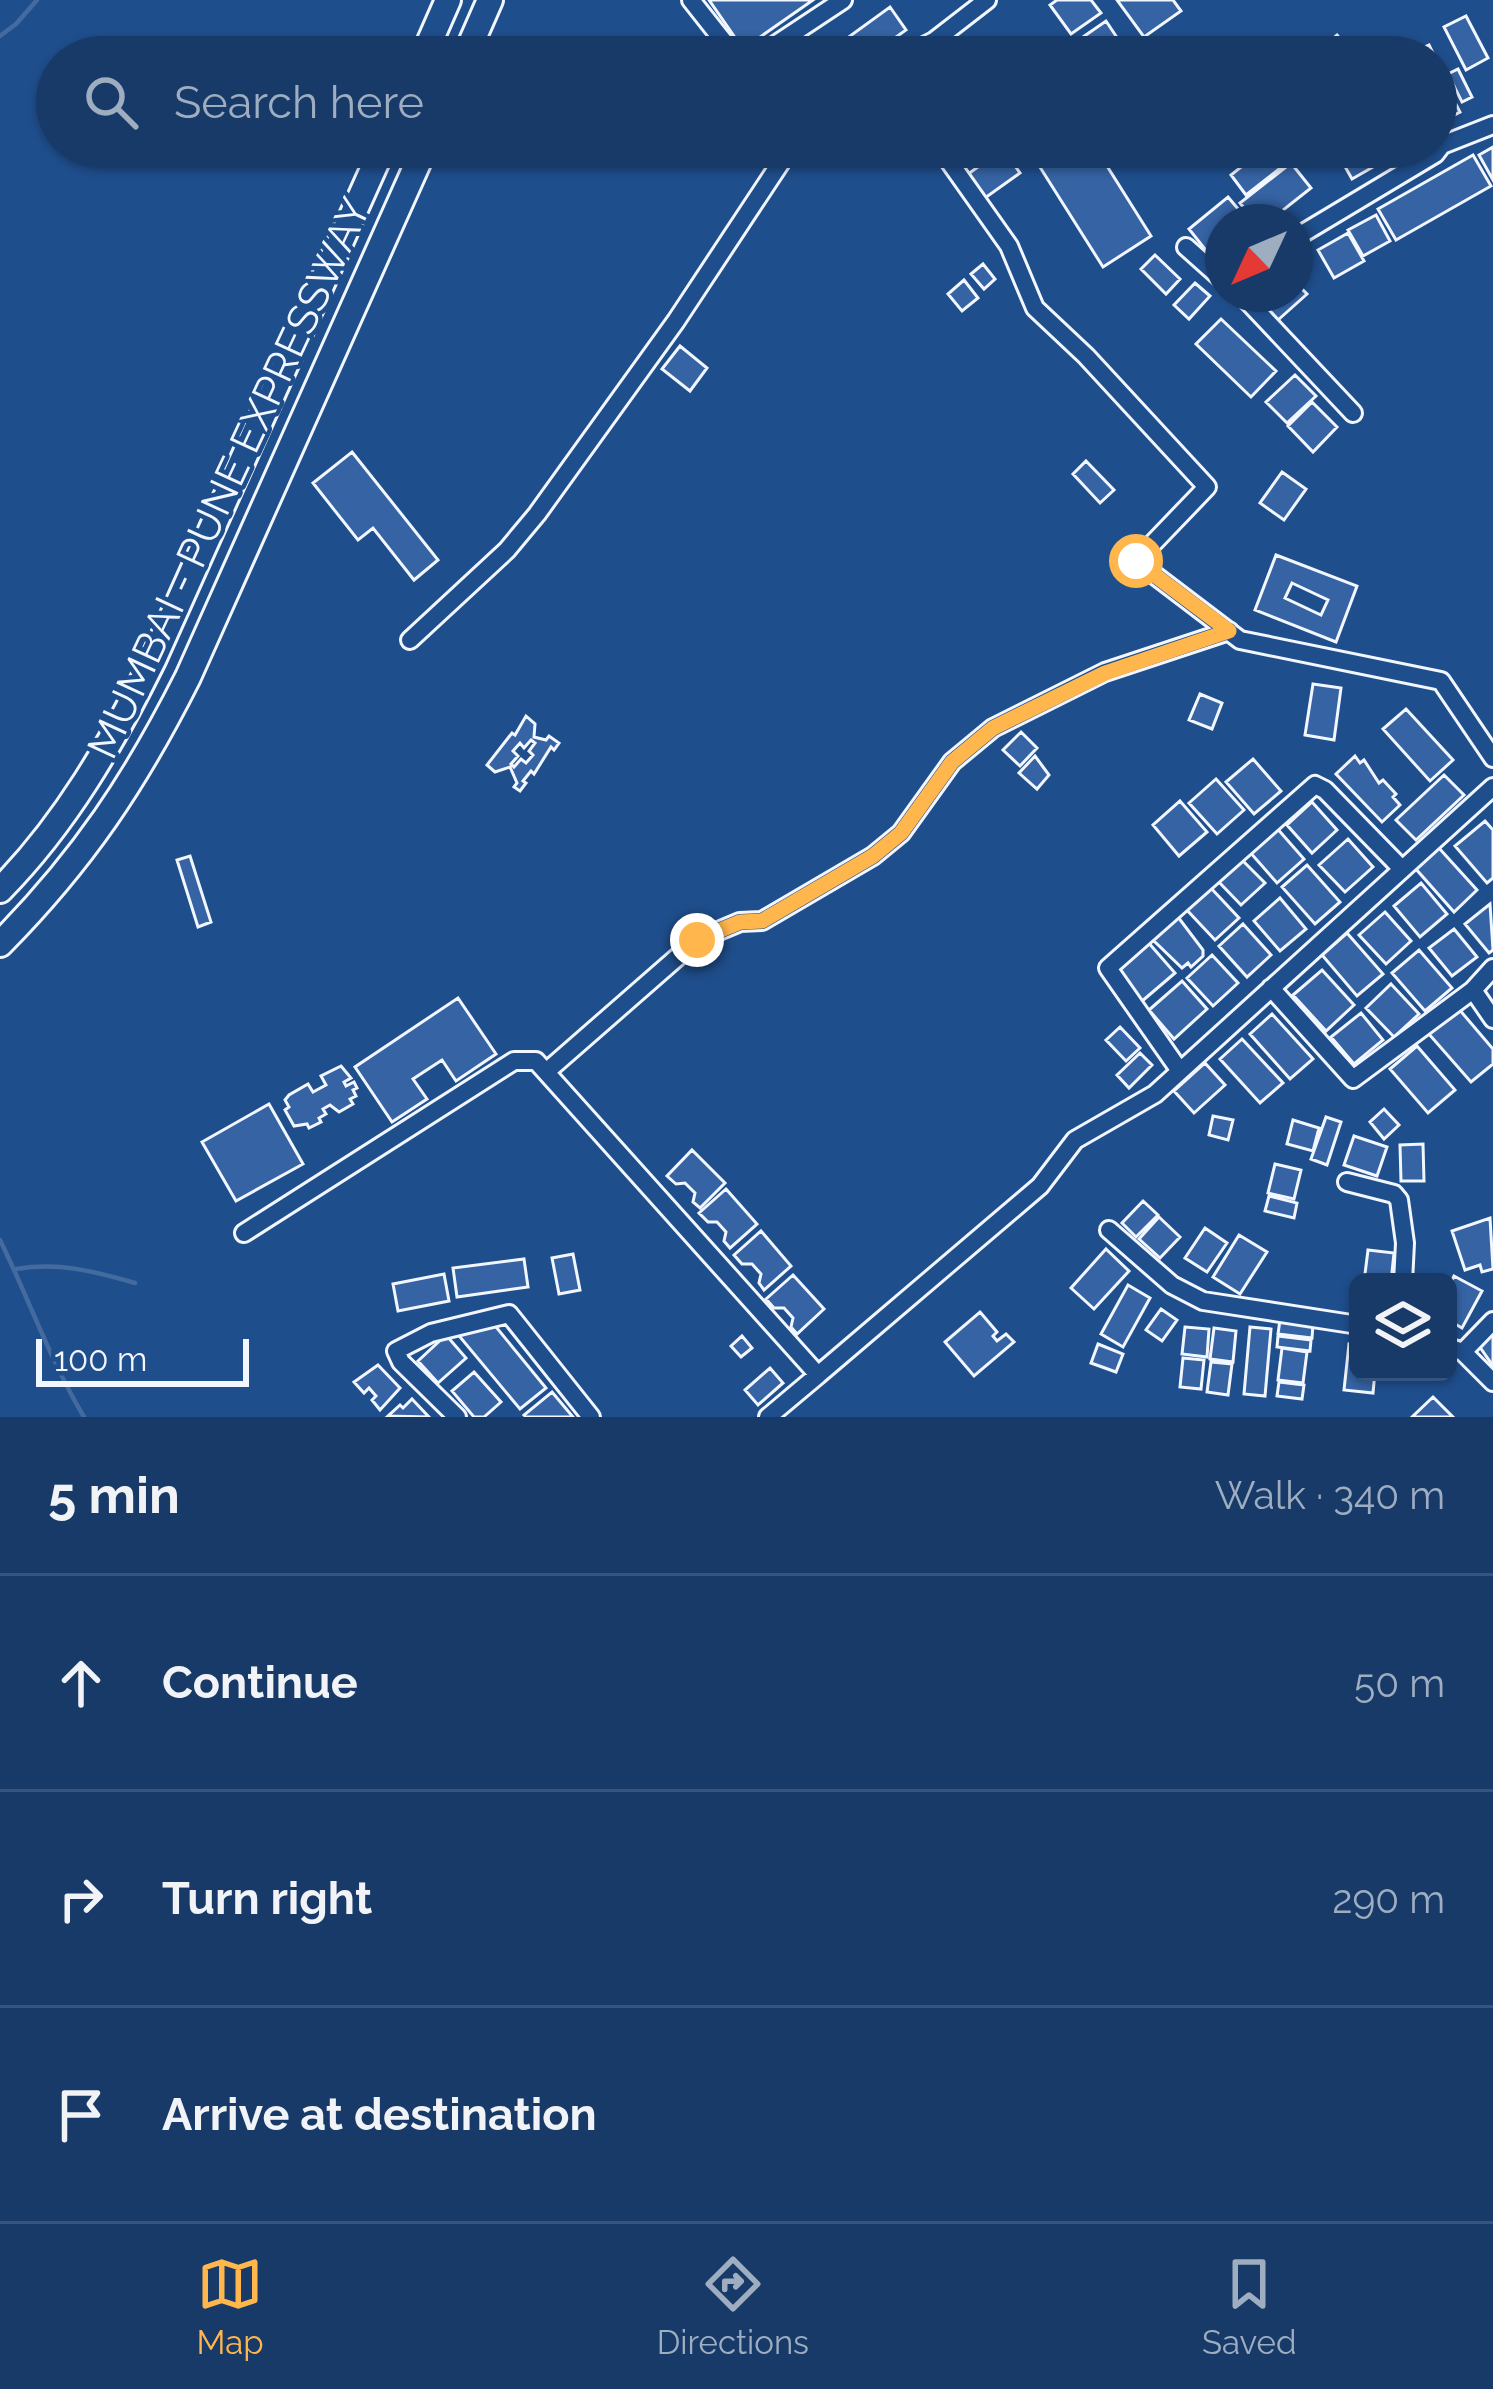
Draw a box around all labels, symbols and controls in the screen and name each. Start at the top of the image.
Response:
search box [36,36,1457,168]
icon: search [78,69,144,135]
text: Search here [174,76,424,129]
street label: MUMBAI - PUNE EXPRESSWAY [77,190,381,766]
north arrow [1205,204,1313,312]
route start [1109,534,1163,588]
route end [670,913,724,967]
map controls [1349,1273,1457,1381]
button: layers [1349,1273,1457,1381]
scale bar [36,1333,249,1386]
text: 100 m [54,1340,147,1379]
text: 5 min [48,1465,180,1525]
text: Walk · 340 m [1215,1472,1445,1518]
icon: ahead [48,1650,114,1716]
text: Continue [162,1656,358,1709]
text: 50 m [1354,1660,1445,1706]
icon: right [48,1866,114,1932]
text: Turn right [162,1872,372,1925]
text: 290 m [1332,1876,1445,1922]
icon: arrive [48,2082,114,2148]
text: Arrive at destination [162,2088,597,2141]
tab: Map [197,2251,264,2362]
tab: Directions [657,2251,809,2362]
tab: Saved [1202,2251,1296,2362]

